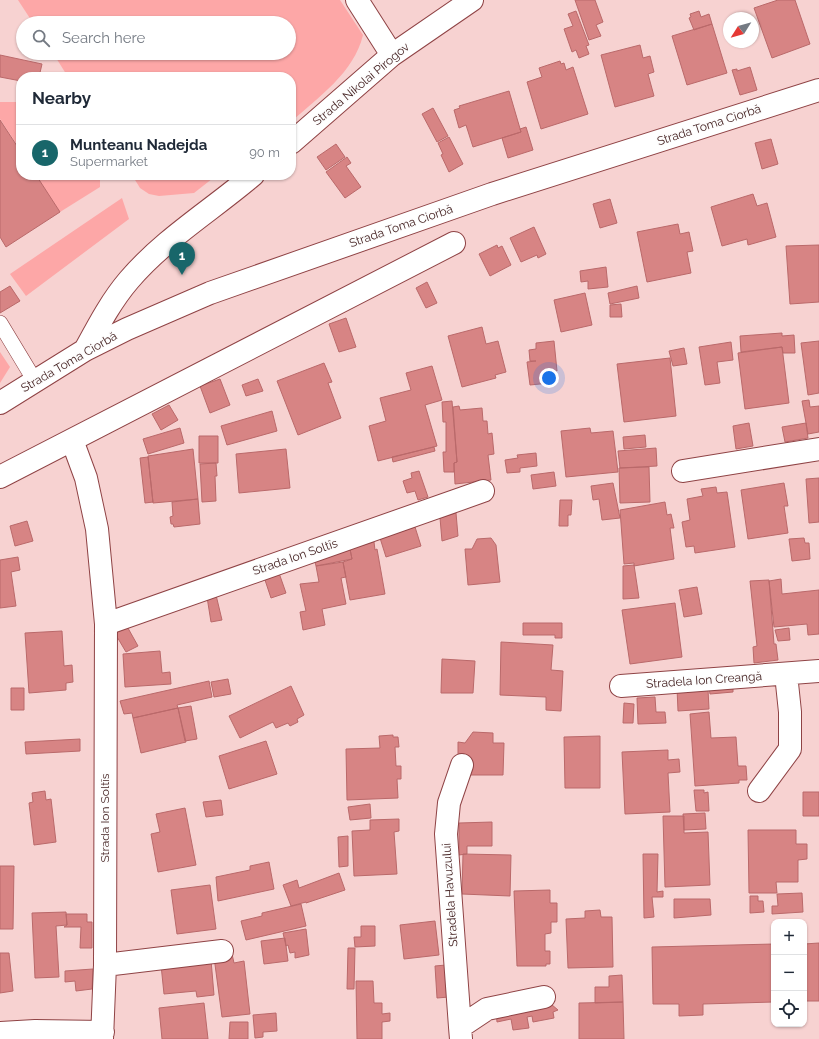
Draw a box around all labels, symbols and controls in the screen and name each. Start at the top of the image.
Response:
north arrow [723,12,759,48]
search box [16,16,296,60]
icon: search [30,27,52,49]
text: Search here [62,29,145,47]
street label: Strada Nikolai Pirogov [310,39,412,128]
text: Nearby [32,88,91,108]
street label: Strada Toma Ciorbă [655,102,763,148]
text: Munteanu Nadejda [70,136,207,154]
text: 1 [42,145,48,160]
text: 90 m [249,145,280,160]
text: Supermarket [70,154,148,169]
street label: Strada Toma Ciorbă [347,202,455,250]
pin: 1 [169,242,195,275]
street label: Strada Toma Ciorbă [19,329,119,395]
your location [539,368,559,388]
street label: Strada Ion Soltîs [251,536,340,578]
street label: Stradela Ion Creangă [646,669,762,691]
street label: Strada Ion Soltîs [98,773,112,863]
street label: Stradela Havuzului [439,843,461,947]
map controls [771,919,807,1027]
button: + [771,919,807,955]
button: − [771,955,807,991]
button: locate [771,991,807,1027]

